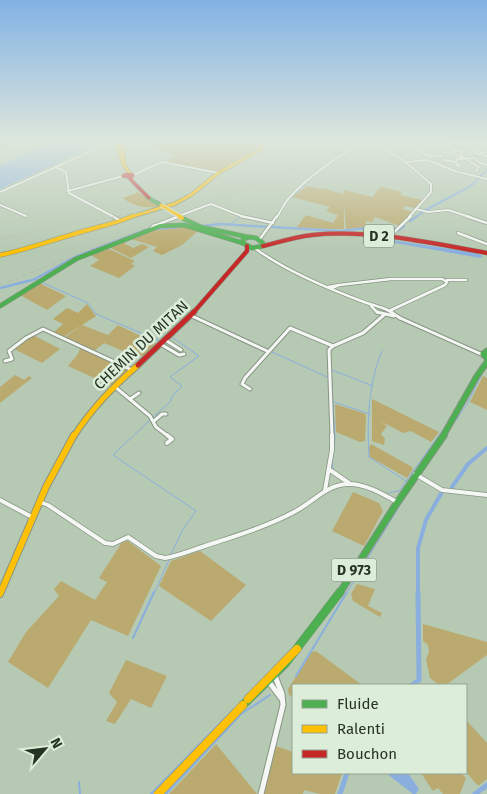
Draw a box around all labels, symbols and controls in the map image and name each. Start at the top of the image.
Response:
road number: D 2 [364,225,394,248]
street label: CHEMIN DU MITAN [90,297,192,393]
road number: D 973 [332,558,376,582]
legend [292,684,467,774]
text: Fluide [337,695,379,713]
text: Ralenti [337,720,385,738]
north arrow [20,724,70,774]
text: N [46,735,66,751]
text: Bouchon [337,745,397,763]

